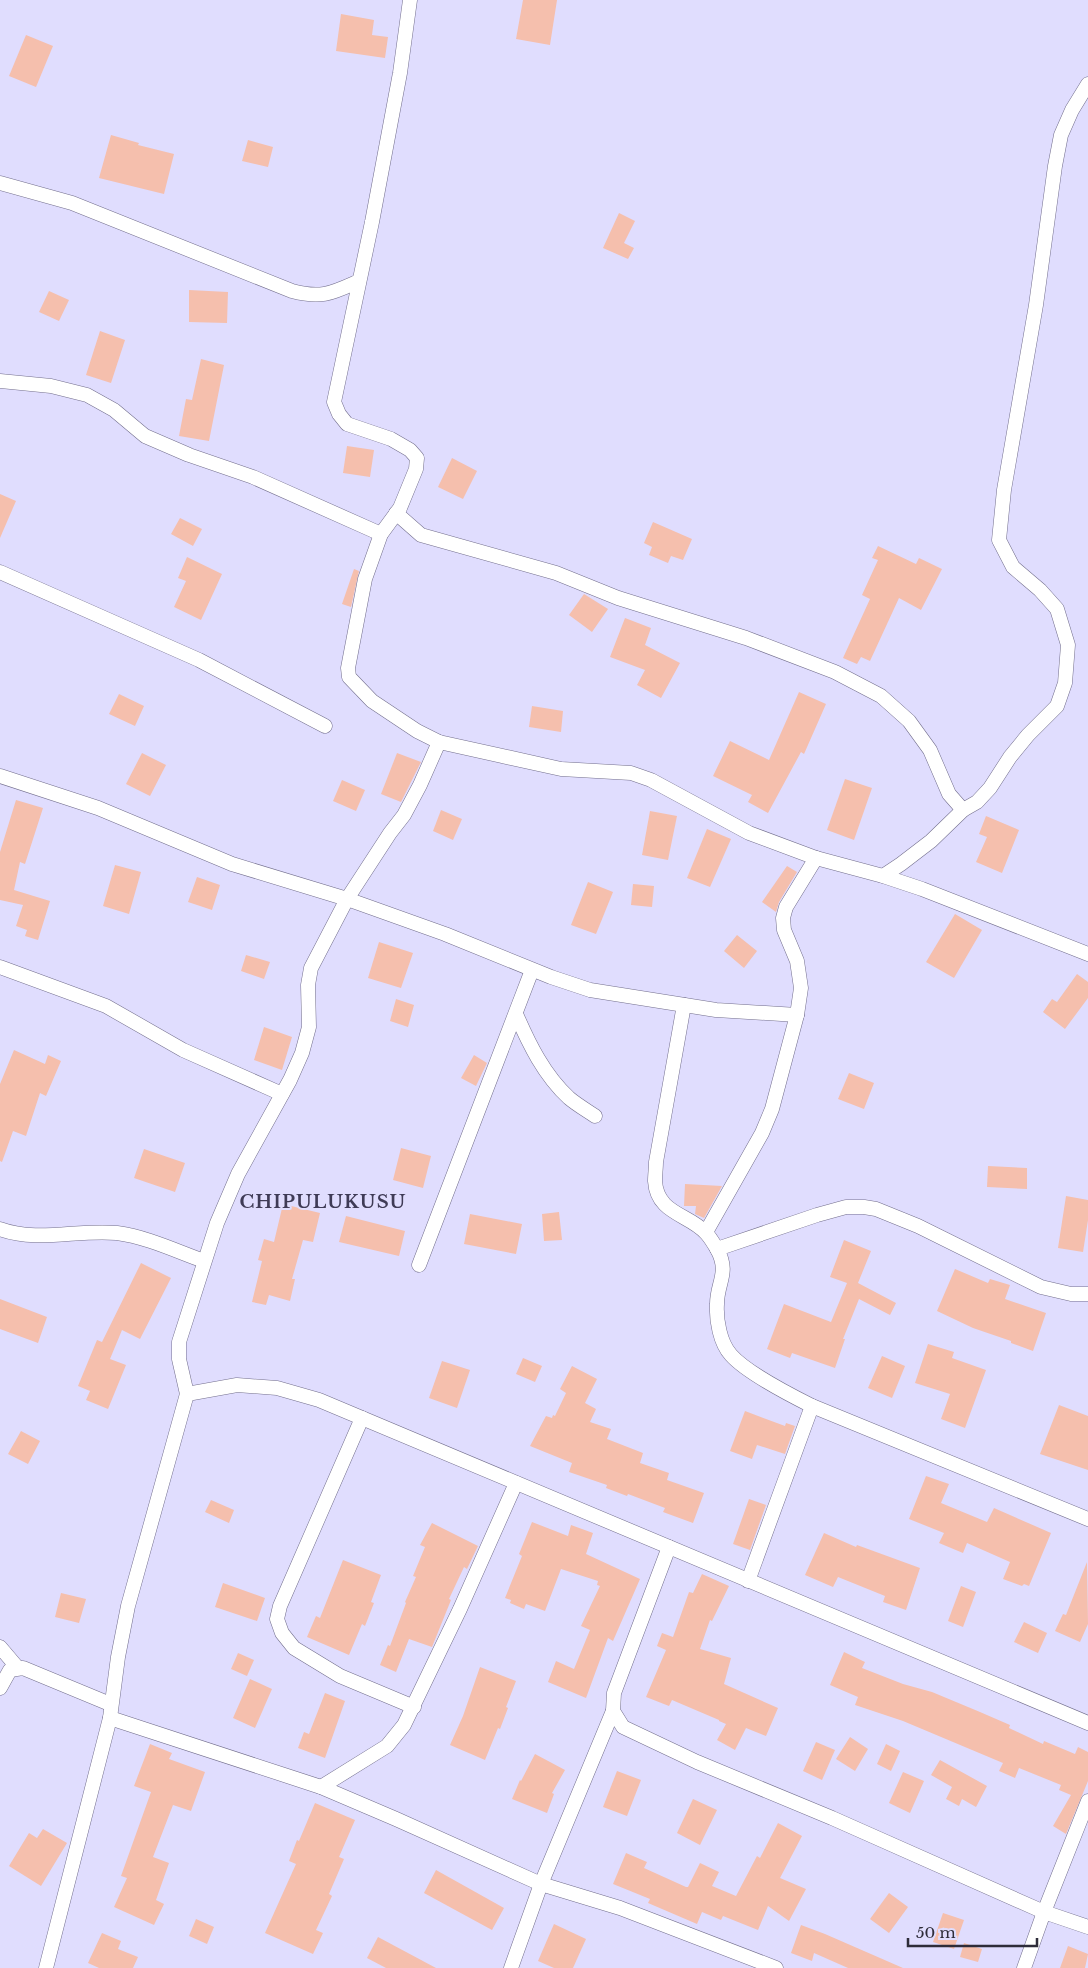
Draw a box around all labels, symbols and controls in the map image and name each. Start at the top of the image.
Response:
district label: CHIPULUKUSU [240,1191,406,1213]
scale bar [908,1916,1037,1948]
text: 50 m [916,1923,956,1942]

